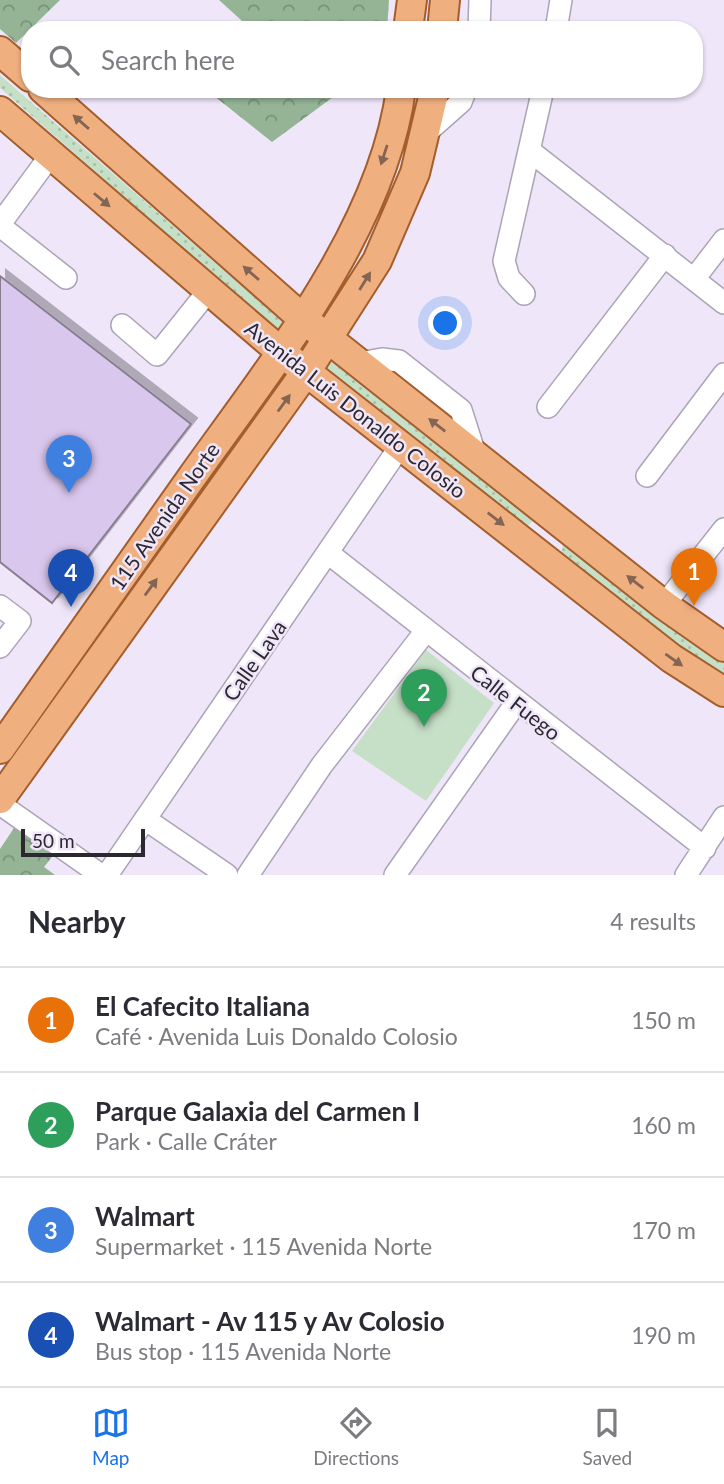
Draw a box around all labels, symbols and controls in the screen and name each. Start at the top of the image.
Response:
search box [21,21,703,98]
icon: search [45,41,83,79]
text: Search here [101,44,235,76]
one-way arrow [72,115,89,130]
one-way arrow [379,145,389,166]
one-way arrow [93,192,111,208]
one-way arrow [242,265,260,281]
one-way arrow [358,271,371,290]
your location [428,306,462,340]
street label: Avenida Luis Donaldo Colosio [241,315,471,503]
one-way arrow [277,394,291,412]
one-way arrow [429,417,447,432]
pin: 3 [46,435,92,493]
street label: 115 Avenida Norte [104,437,224,595]
one-way arrow [487,511,505,525]
pin: 1 [671,548,717,606]
pin: 4 [48,549,94,607]
one-way arrow [626,574,644,589]
one-way arrow [144,578,158,596]
street label: Calle Lava [217,615,291,705]
one-way arrow [665,653,684,666]
street label: Calle Fuego [466,659,566,745]
pin: 2 [401,669,447,727]
scale bar [21,826,145,858]
text: 50 m [32,829,75,852]
text: Nearby [28,903,126,939]
text: 4 results [610,907,696,935]
text: El Cafecito Italiana [95,990,310,1022]
text: 1 [44,1006,58,1034]
text: 150 m [631,1006,696,1034]
text: Café · Avenida Luis Donaldo Colosio [95,1022,458,1050]
text: Parque Galaxia del Carmen I [95,1095,420,1127]
text: 2 [44,1111,58,1139]
text: 160 m [631,1111,696,1139]
text: Park · Calle Cráter [95,1127,277,1155]
text: Walmart [95,1200,195,1232]
text: 3 [44,1216,58,1244]
text: 170 m [631,1216,696,1244]
text: Supermarket · 115 Avenida Norte [95,1232,432,1260]
text: Walmart - Av 115 y Av Colosio [95,1305,445,1337]
text: 4 [44,1321,58,1349]
text: 190 m [631,1321,696,1349]
text: Bus stop · 115 Avenida Norte [95,1337,391,1365]
tab: Map [92,1404,130,1469]
tab: Directions [313,1404,399,1469]
tab: Saved [583,1404,632,1469]

